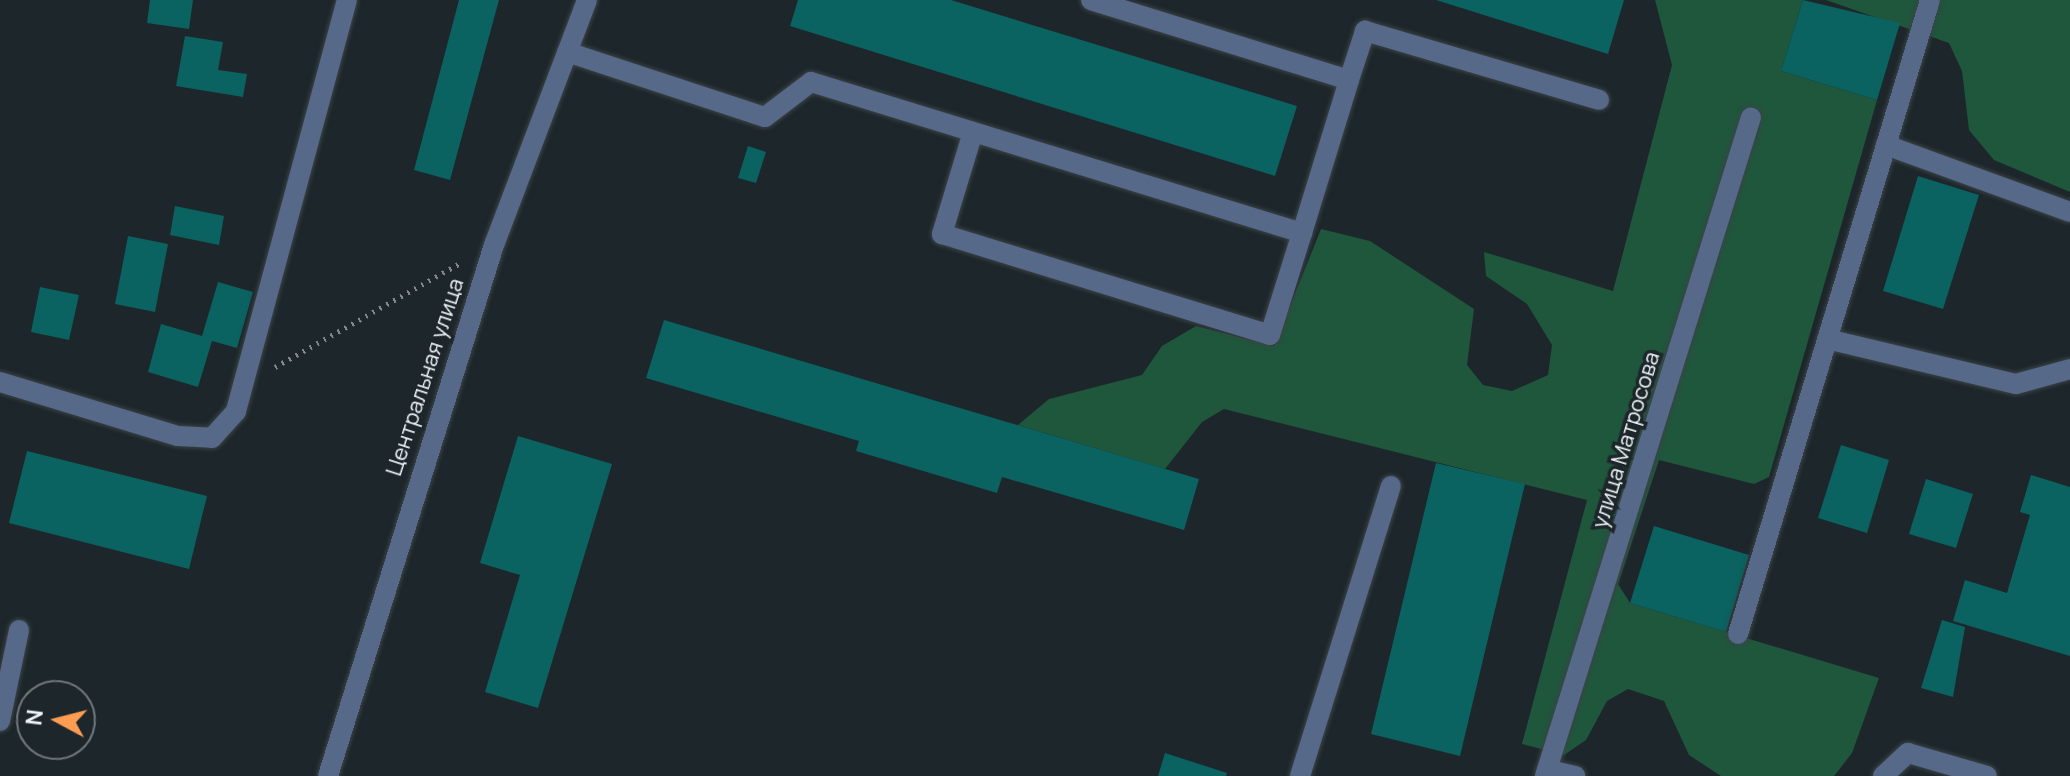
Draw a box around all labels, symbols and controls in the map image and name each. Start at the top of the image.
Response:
street label: Центральная улица [381,275,469,479]
street label: улица Матросова [1587,348,1665,532]
north arrow [16,680,96,760]
text: N [18,708,50,727]

